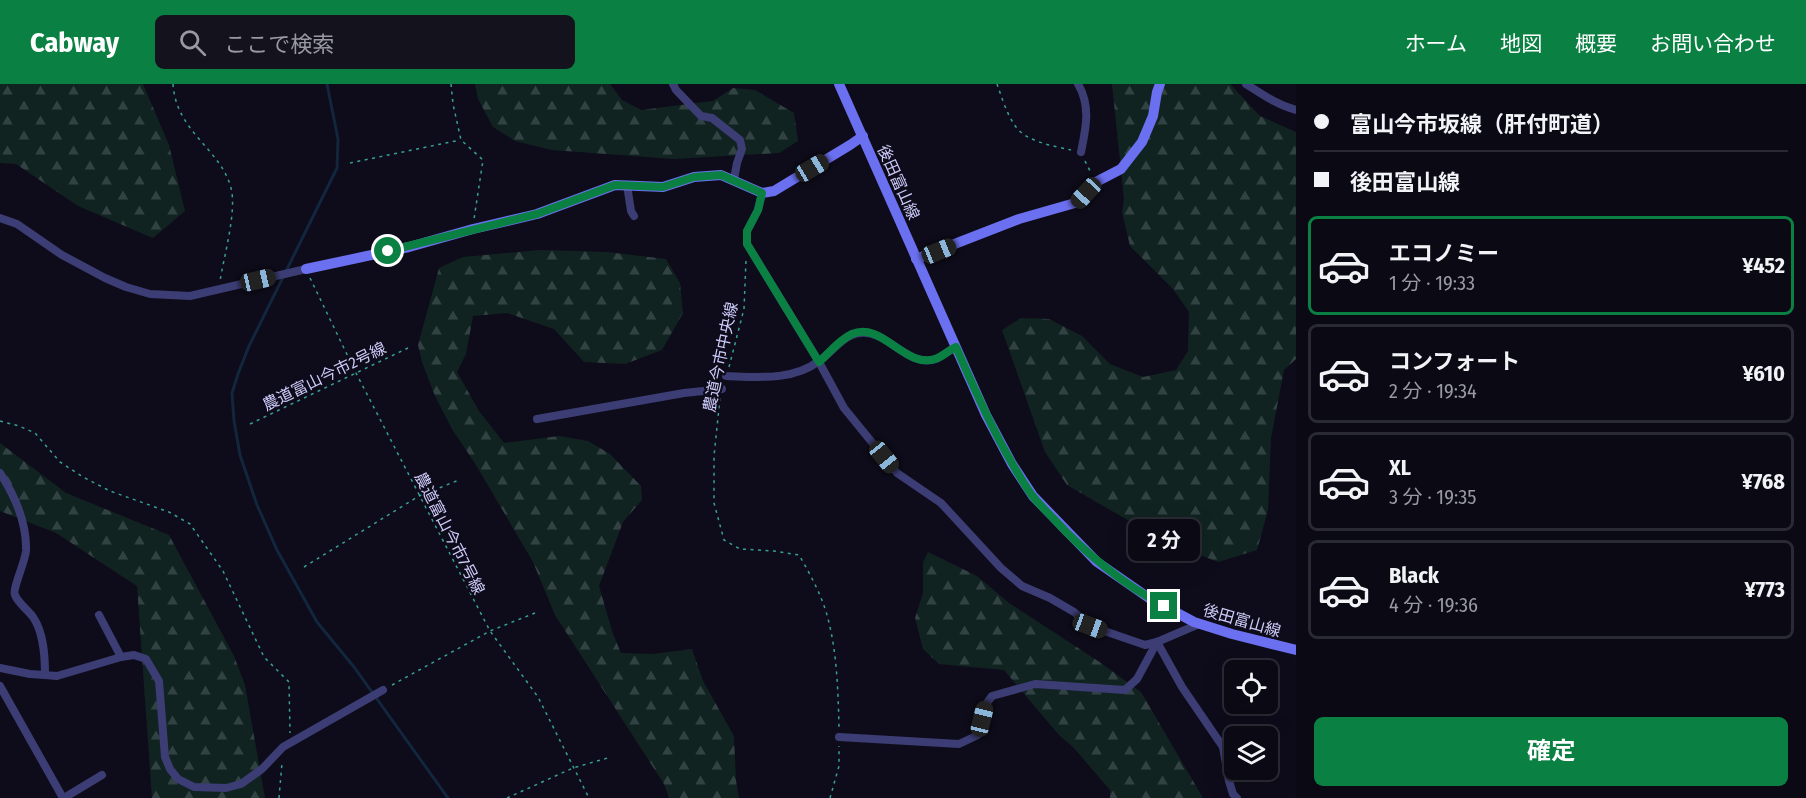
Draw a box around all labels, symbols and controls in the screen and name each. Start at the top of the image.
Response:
search box [155,15,575,69]
text: Cabway [30,26,119,59]
icon: search [176,26,209,59]
text: ここで検索 [224,31,334,58]
text: ホーム [1405,31,1467,57]
text: 地図 [1500,31,1542,57]
text: 概要 [1575,31,1617,57]
text: お問い合わせ [1650,31,1776,57]
text: 富山今市坂線（肝付町道） [1350,111,1614,138]
street label: 後田富山線 [874,142,923,223]
car [792,151,832,185]
text: 後田富山線 [1350,169,1460,196]
car [1067,174,1105,212]
car [919,236,959,266]
route start [374,237,401,264]
icon: car [1317,239,1371,293]
text: エコノミー [1389,240,1499,267]
text: ¥452 [1742,252,1785,279]
car [238,267,278,293]
text: 1 分 · 19:33 [1389,271,1475,295]
street label: 農道今市中央線 [700,300,741,414]
street label: 農道富山今市2号線 [259,338,389,415]
icon: car [1317,347,1371,401]
text: コンフォート [1389,348,1520,375]
text: ¥610 [1743,360,1785,387]
text: 2 分 · 19:34 [1389,379,1477,403]
car [866,437,902,477]
text: XL [1389,454,1411,481]
icon: car [1317,455,1371,509]
text: ¥768 [1742,468,1785,495]
street label: 農道富山今市7号線 [411,469,489,597]
text: 3 分 · 19:35 [1389,485,1477,509]
callout: 2 分 [1128,519,1200,561]
text: 2 分 [1147,528,1181,552]
text: Black [1389,562,1439,589]
icon: car [1317,563,1371,617]
text: ¥773 [1744,576,1785,603]
route end [1150,592,1177,619]
text: 4 分 · 19:36 [1389,593,1478,617]
street label: 後田富山線 [1201,600,1283,641]
car [1070,611,1110,641]
map controls [1224,660,1278,780]
button: locate [1224,660,1278,714]
car [969,699,995,739]
button: 確定 [1314,717,1788,786]
button: layers [1224,726,1278,780]

